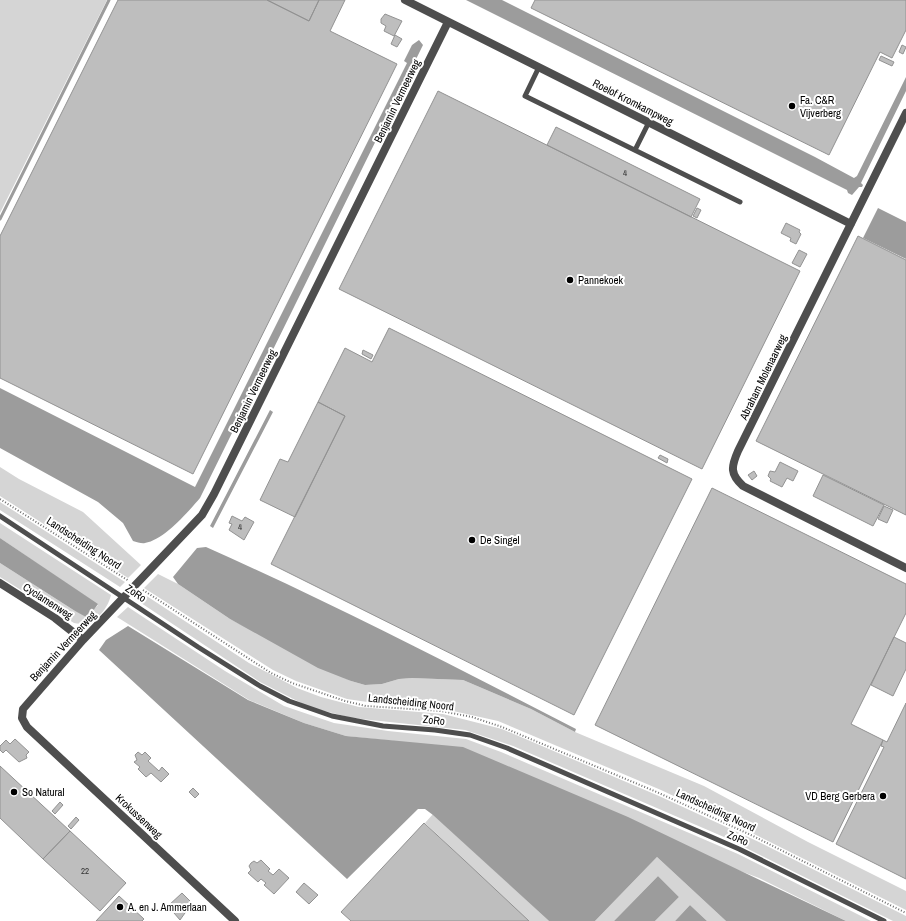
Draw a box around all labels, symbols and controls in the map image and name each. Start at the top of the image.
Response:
street label: Benjamin Vermeerweg [371,57,423,145]
street label: Roelof Kromkampweg [590,76,676,128]
place label: Fa. C&R Vijverberg [800,93,841,120]
marker: Fa. C&R Vijverberg [787,101,797,111]
house number: 4 [623,167,627,179]
place label: Pannekoek [578,273,624,287]
marker: Pannekoek [565,275,575,285]
street label: Abraham Molenaarweg [736,332,790,423]
street label: Benjamin Vermeerweg [227,347,279,435]
street label: Landscheiding Noord [44,514,124,572]
house number: 4 [238,521,242,533]
place label: De Singel [480,533,520,547]
marker: De Singel [467,535,477,545]
street label: Cyclamenweg [20,580,76,622]
street label: ZoRo [123,581,149,605]
street label: Benjamin Vermeerweg [27,608,99,684]
street label: Landscheiding Noord [367,691,455,713]
street label: ZoRo [422,712,446,728]
place label: So Natural [22,785,65,799]
street label: Landscheiding Noord [674,785,758,835]
marker: So Natural [9,787,19,797]
place label: VD Berg Gerbera [805,789,875,803]
street label: Krokussenweg [113,791,165,841]
marker: VD Berg Gerbera [878,791,888,801]
street label: ZoRo [725,827,751,849]
house number: 22 [81,865,89,877]
place label: A. en J. Ammerlaan [127,900,207,914]
marker: A. en J. Ammerlaan [115,902,125,912]

